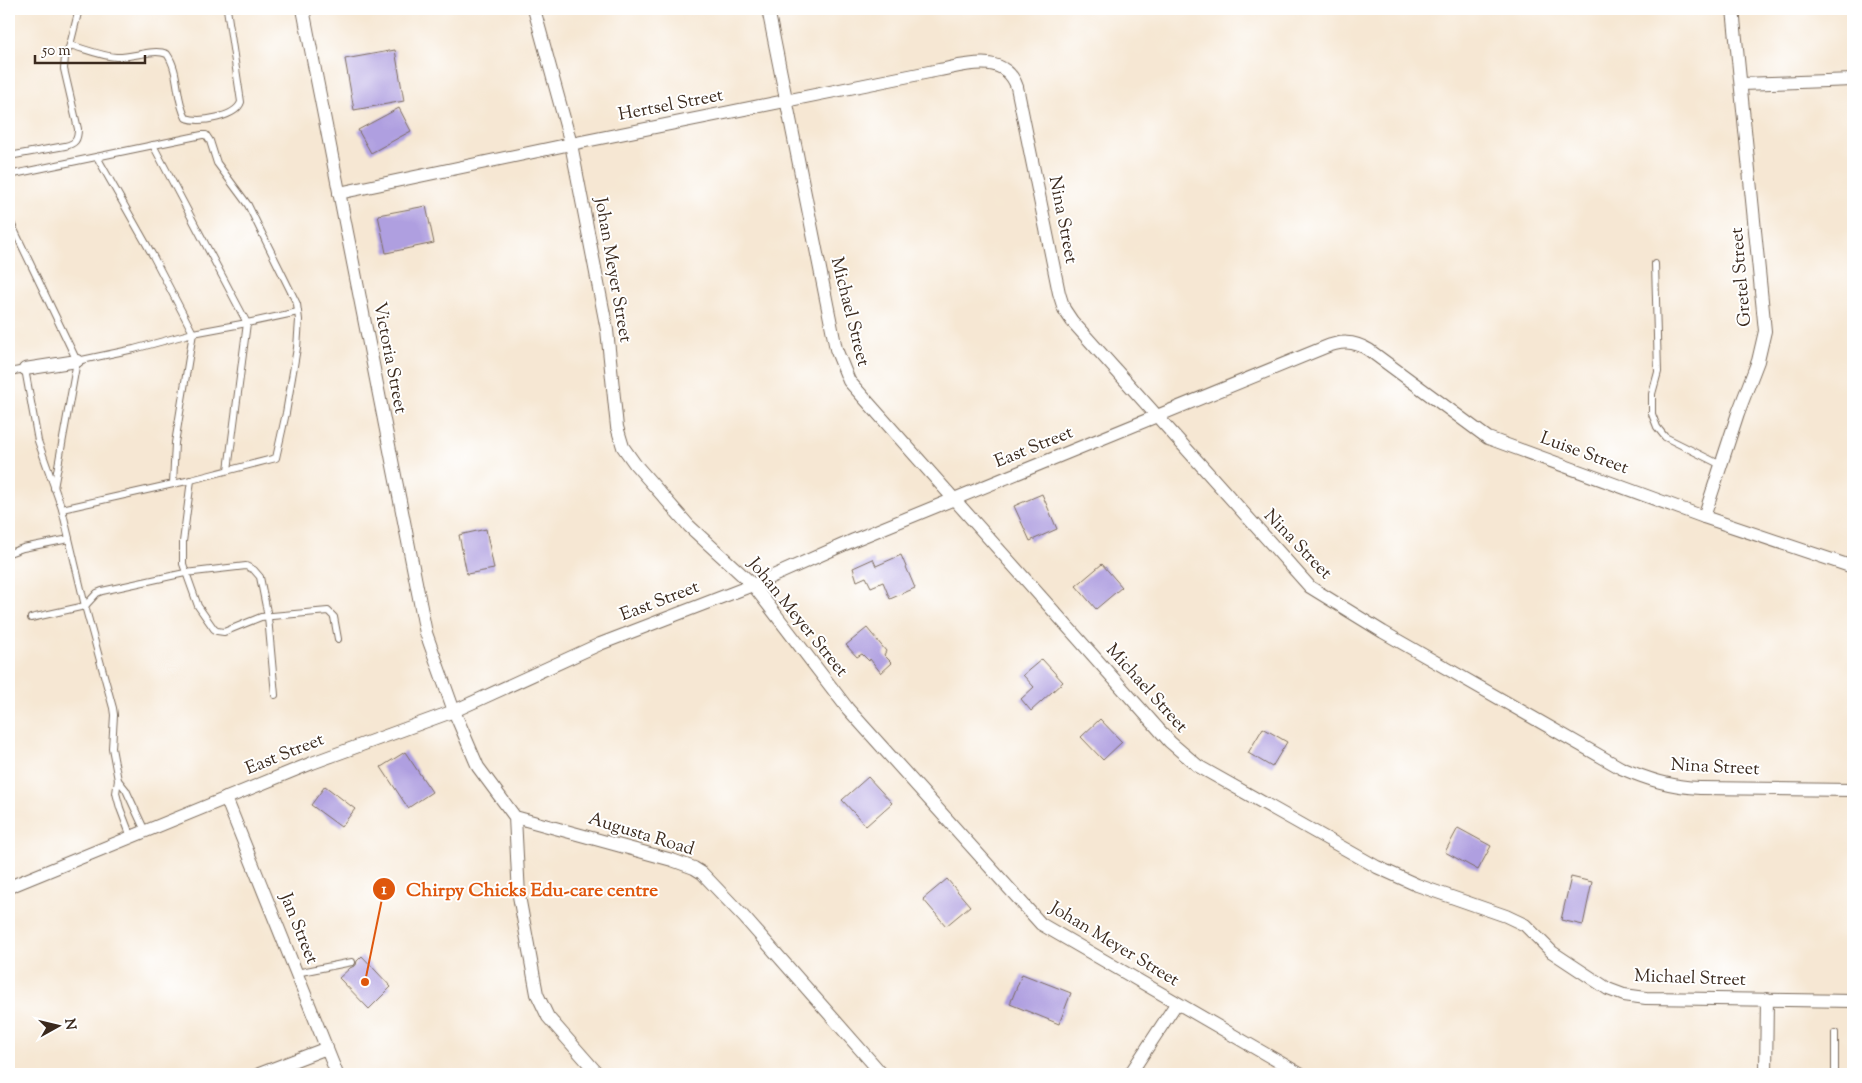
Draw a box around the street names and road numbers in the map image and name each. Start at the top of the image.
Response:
street label: Hertsel Street [616,83,726,129]
street label: Nina Street [1041,174,1083,266]
street label: Johan Meyer Street [586,194,638,345]
street label: Gretel Street [1725,226,1759,328]
street label: Michael Street [823,255,875,369]
street label: Victoria Street [365,300,413,416]
street label: East Street [991,420,1077,476]
street label: Luise Street [1536,426,1632,482]
street label: Nina Street [1257,504,1337,586]
street label: Johan Meyer Street [740,552,853,683]
street label: East Street [617,575,703,629]
street label: Michael Street [1099,639,1193,739]
street label: East Street [242,727,328,783]
street label: Nina Street [1670,753,1760,783]
street label: Augusta Road [585,807,697,863]
street label: Jan Street [272,889,324,968]
street label: Johan Meyer Street [1044,896,1184,994]
street label: Michael Street [1634,964,1746,994]

